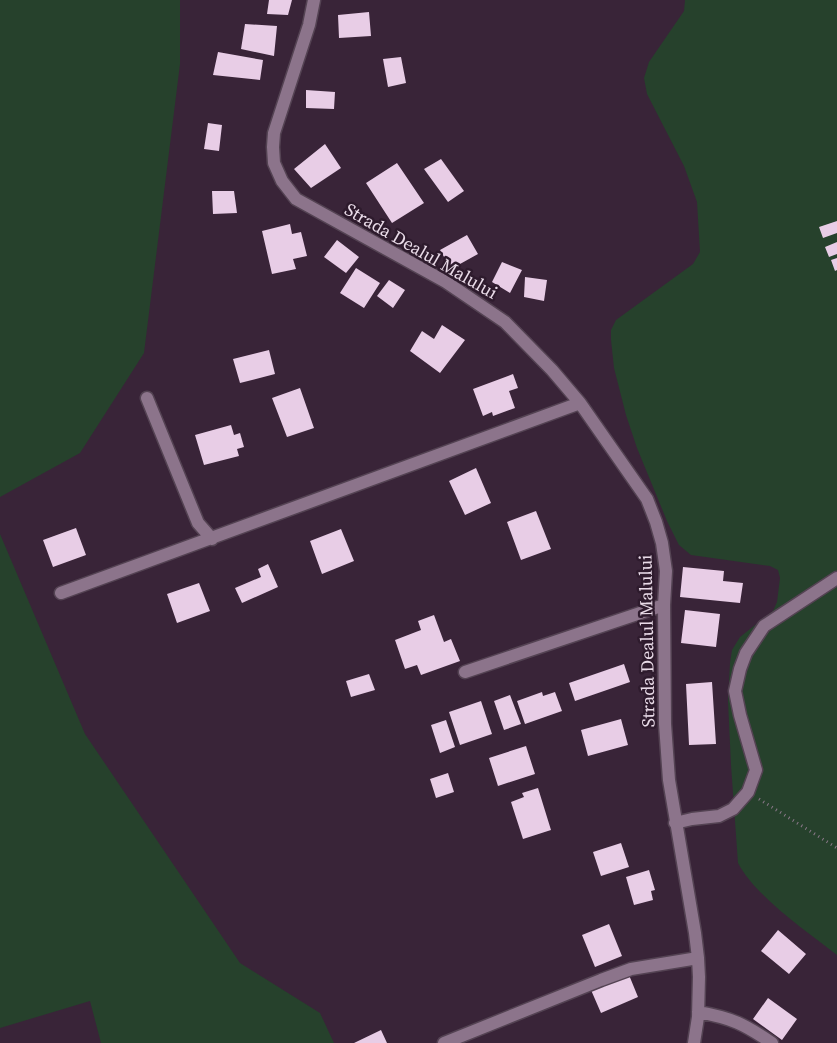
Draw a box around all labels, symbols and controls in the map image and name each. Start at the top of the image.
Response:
street label: Strada Dealul Malului [340,197,502,305]
street label: Strada Dealul Malului [632,554,661,728]

